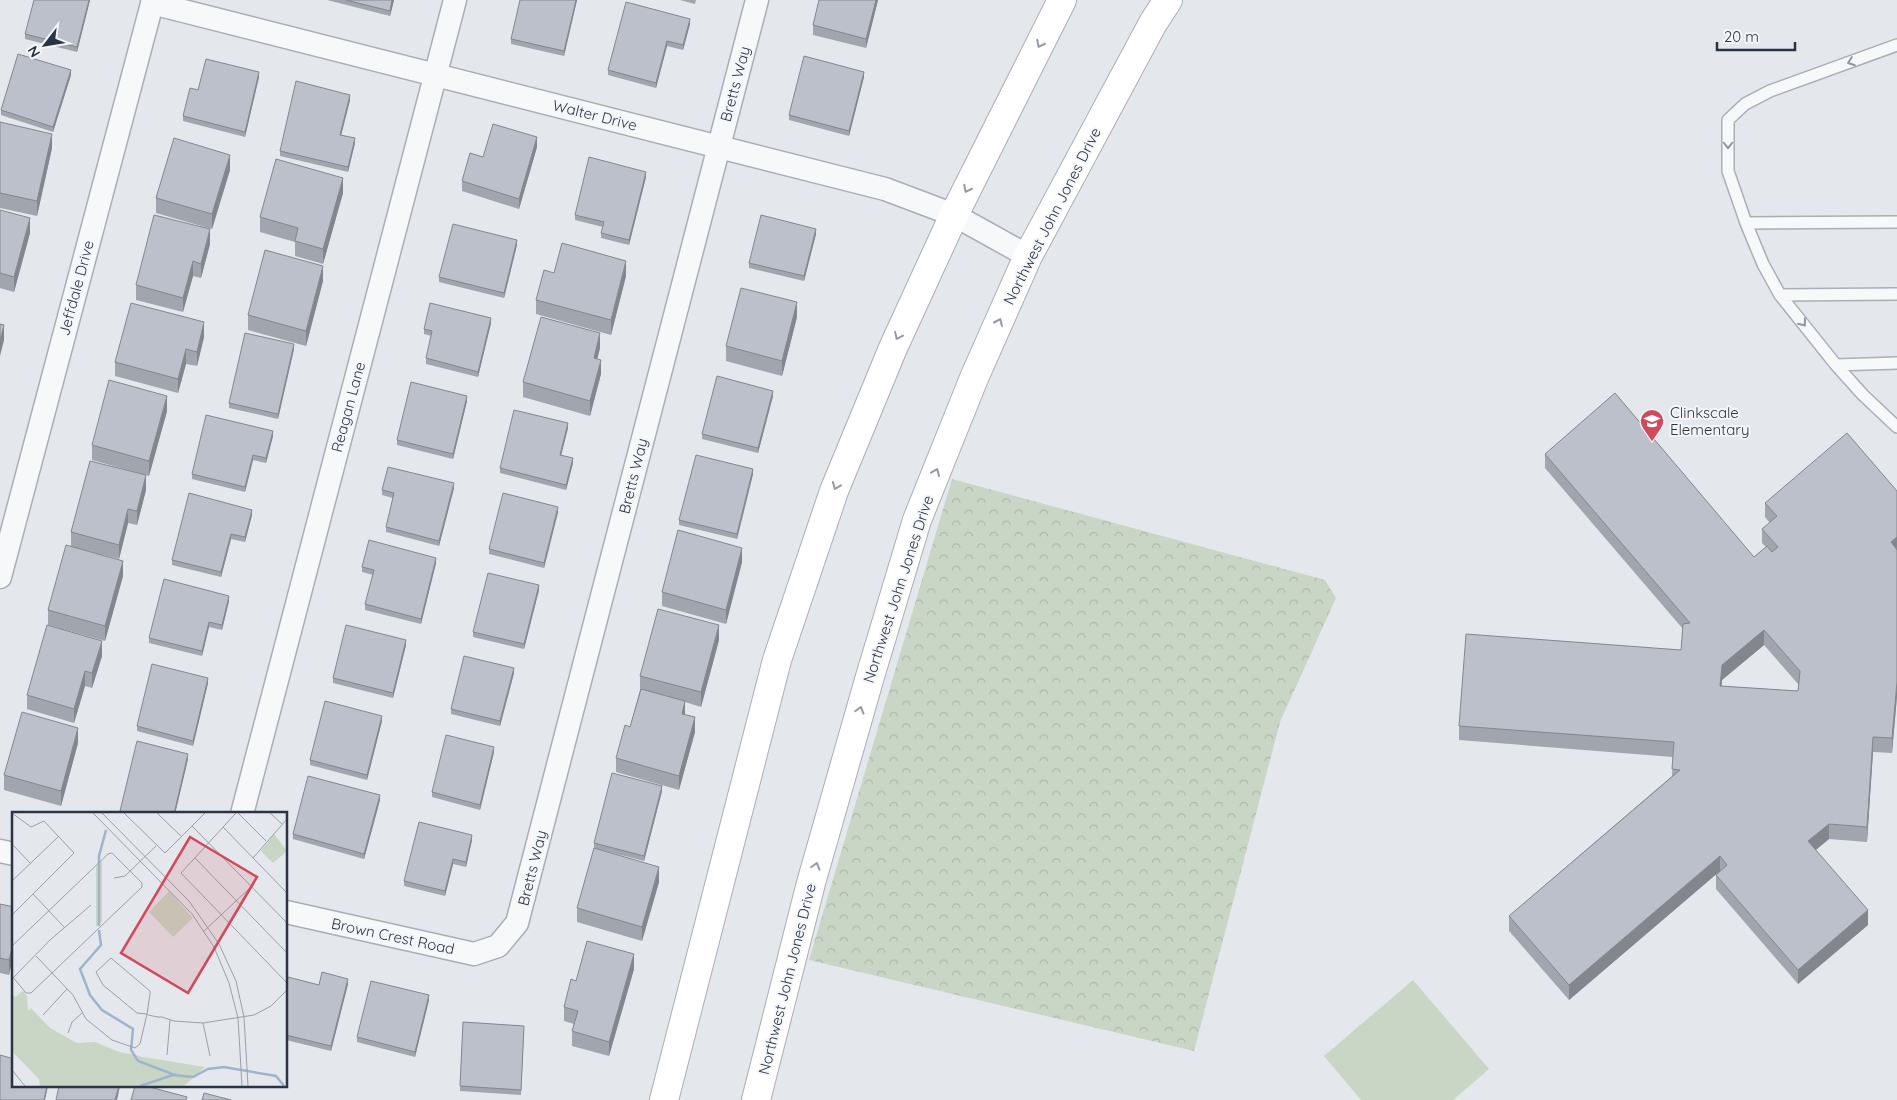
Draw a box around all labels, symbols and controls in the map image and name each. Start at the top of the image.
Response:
north arrow [20,20,70,70]
scale bar [1717,20,1794,52]
text: 20 m [1724,27,1759,46]
one-way arrow [1036,38,1046,47]
text: N [23,43,44,61]
street label: Bretts Way [716,44,754,124]
one-way arrow [1847,56,1856,66]
street label: Walter Drive [551,95,639,135]
street label: Northwest John Jones Drive [999,124,1105,308]
one-way arrow [1723,141,1733,149]
one-way arrow [963,183,973,192]
street label: Jeffdale Drive [54,238,98,338]
one-way arrow [993,318,1003,327]
one-way arrow [1797,318,1806,327]
one-way arrow [894,331,905,340]
street label: Reagan Lane [327,360,369,454]
place label: Clinkscale Elementary [1670,403,1750,439]
school or university icon: Clinkscale Elementary [1639,408,1665,442]
street label: Bretts Way [614,436,652,516]
one-way arrow [930,468,941,477]
one-way arrow [832,481,842,490]
street label: Northwest John Jones Drive [859,493,937,685]
one-way arrow [855,706,865,714]
inset map [12,812,288,1088]
street label: Bretts Way [513,828,551,908]
one-way arrow [810,863,820,871]
street label: Northwest John Jones Drive [754,881,820,1077]
street label: Brown Crest Road [330,914,456,958]

